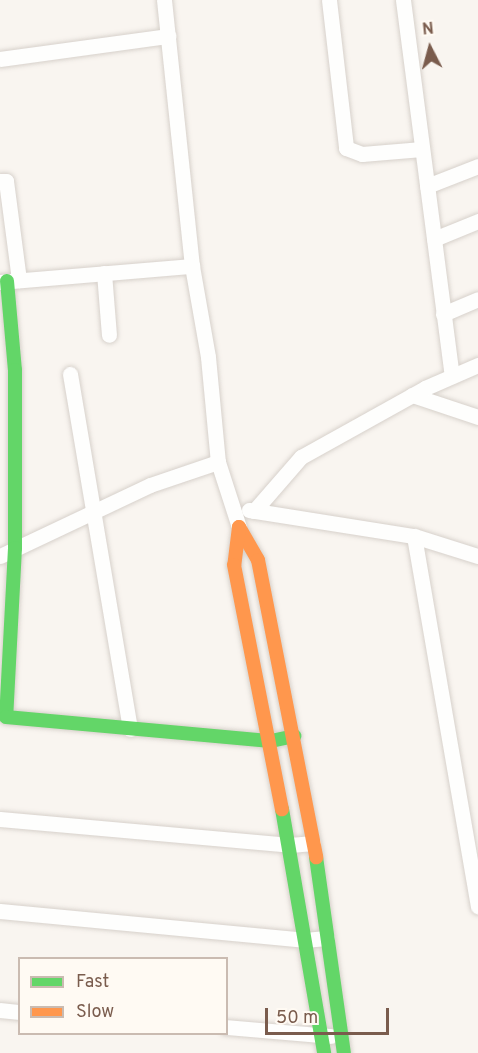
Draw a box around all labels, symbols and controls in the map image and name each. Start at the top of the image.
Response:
north arrow [400,18,460,78]
text: N [421,20,435,41]
legend [18,957,228,1035]
text: Fast [76,971,109,994]
scale bar [268,996,392,1034]
text: Slow [76,1001,114,1024]
text: 50 m [276,1007,318,1030]

